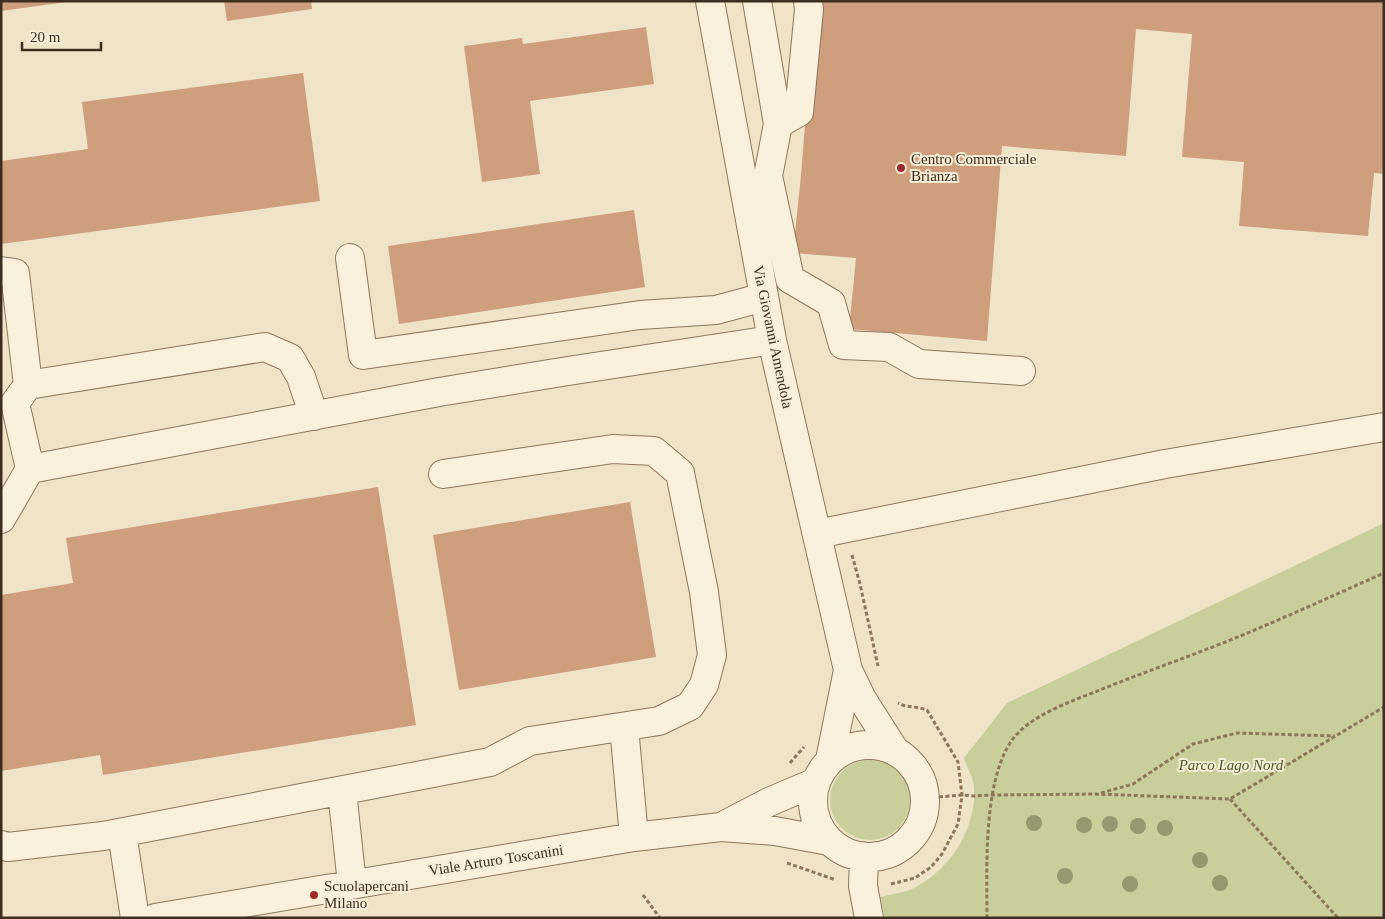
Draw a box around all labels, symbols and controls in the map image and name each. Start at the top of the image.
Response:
scale bar [22,20,101,52]
text: 20 m [30,29,61,45]
place label: Centro Commerciale Brianza [911,151,1037,184]
marker: Centro Commerciale Brianza [895,162,907,174]
street label: Via Giovanni Amendola [750,264,796,410]
park label: Parco Lago Nord [1178,757,1284,773]
street label: Viale Arturo Toscanini [428,841,564,879]
place label: Scuolapercani Milano [324,878,409,911]
marker: Scuolapercani Milano [308,889,320,901]

